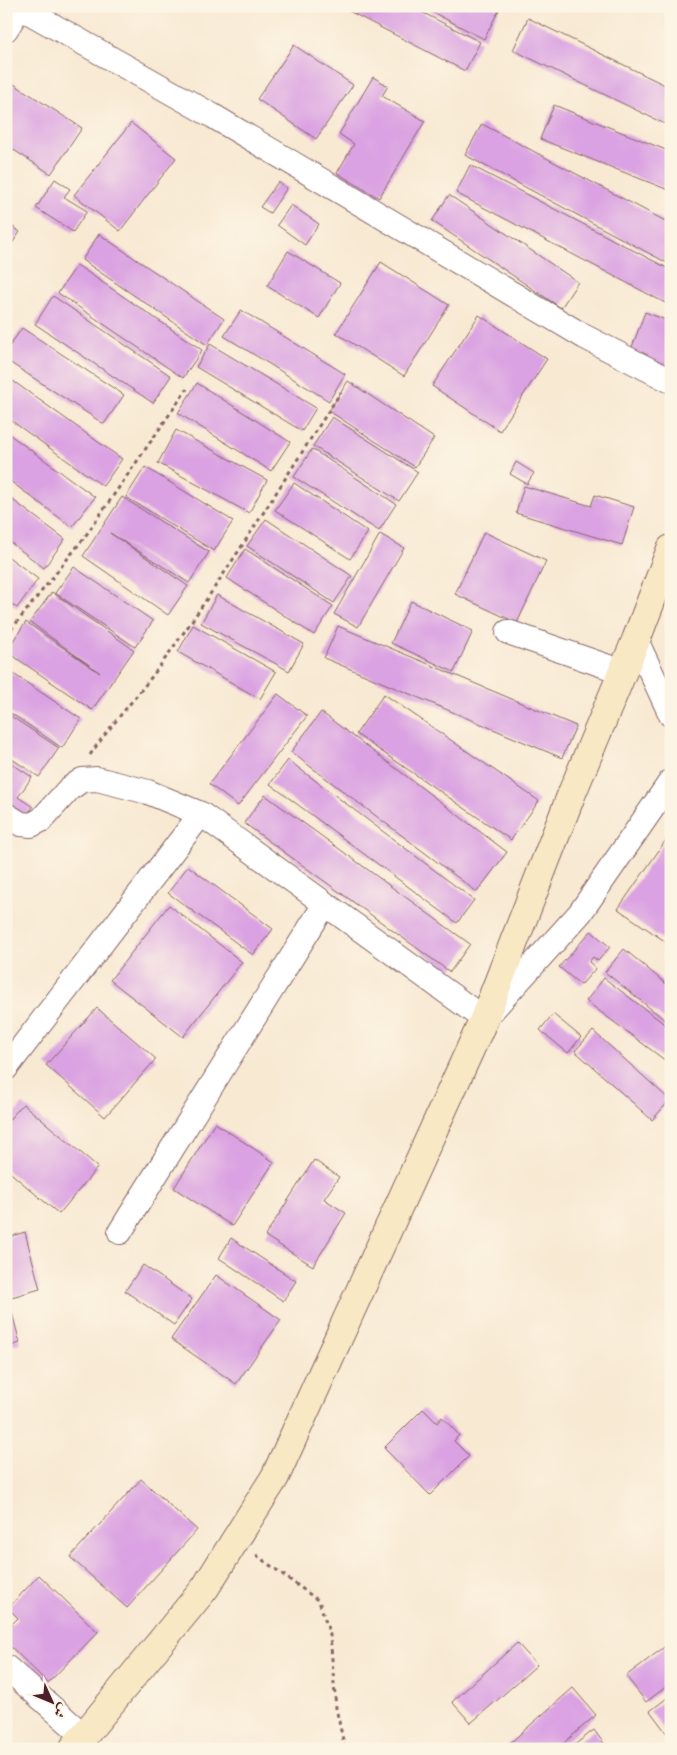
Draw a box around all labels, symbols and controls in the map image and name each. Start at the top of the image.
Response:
north arrow [28,1678,78,1728]
text: ش [48,1698,72,1722]

